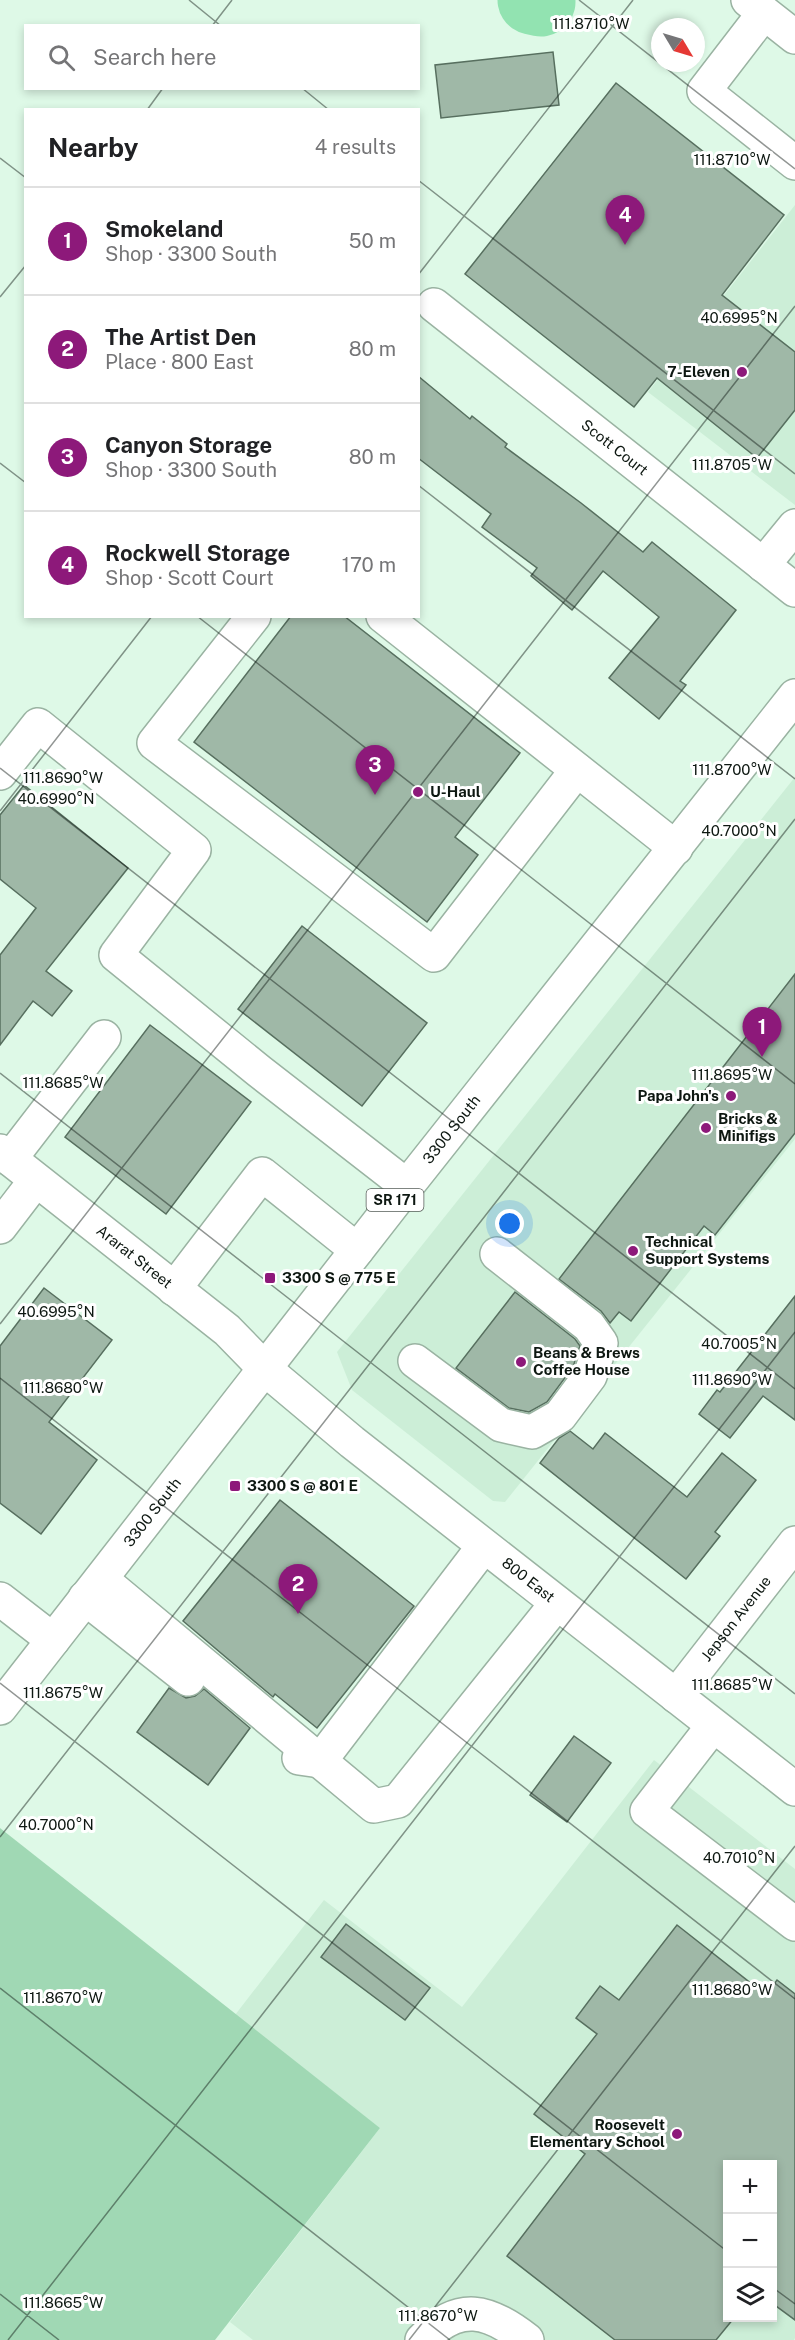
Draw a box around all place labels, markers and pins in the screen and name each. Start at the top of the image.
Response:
pin: 4 [606,196,644,245]
place label: 7-Eleven [667,363,730,380]
marker: 7-Eleven [735,365,749,379]
pin: 3 [356,746,394,795]
place label: U-Haul [430,783,481,800]
marker: U-Haul [411,785,425,799]
pin: 1 [742,1008,782,1057]
place label: Papa John's [637,1087,719,1104]
marker: Papa John's [724,1089,738,1103]
place label: Bricks & Minifigs [718,1110,778,1144]
marker: Bricks & Minifigs [699,1121,713,1135]
place label: Technical Support Systems [645,1233,769,1267]
marker: Technical Support Systems [626,1244,640,1258]
place label: 3300 S @ 775 E [282,1269,396,1286]
marker: 3300 S @ 775 E [263,1271,277,1285]
place label: Beans & Brews Coffee House [533,1344,640,1378]
marker: Beans & Brews Coffee House [514,1355,528,1369]
place label: 3300 S @ 801 E [247,1477,358,1494]
marker: 3300 S @ 801 E [228,1479,242,1493]
pin: 2 [278,1564,318,1614]
place label: Roosevelt Elementary School [529,2116,665,2150]
marker: Roosevelt Elementary School [670,2127,684,2141]

